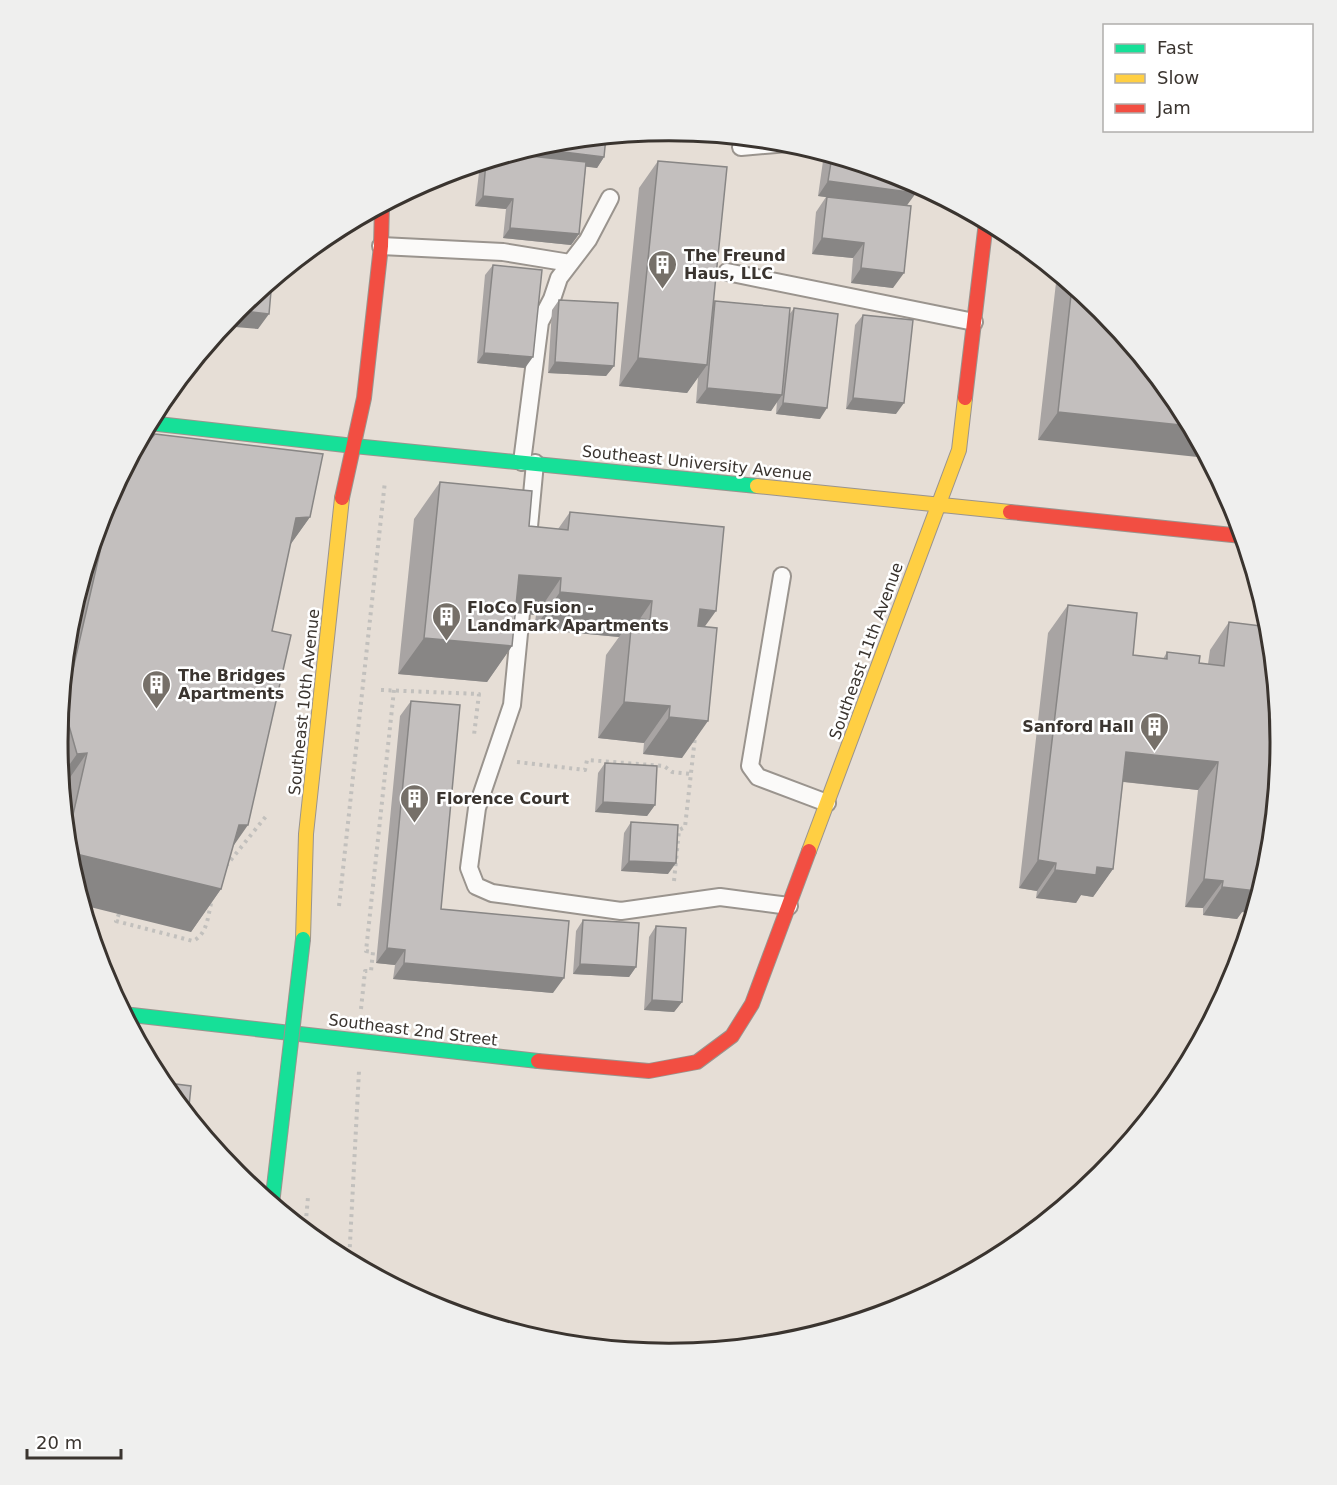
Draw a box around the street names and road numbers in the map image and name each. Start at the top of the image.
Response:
street label: Southeast University Avenue [581,441,813,485]
street label: Southeast 11th Avenue [825,560,907,742]
street label: Southeast 10th Avenue [285,608,323,796]
street label: Southeast 2nd Street [327,1010,499,1050]

